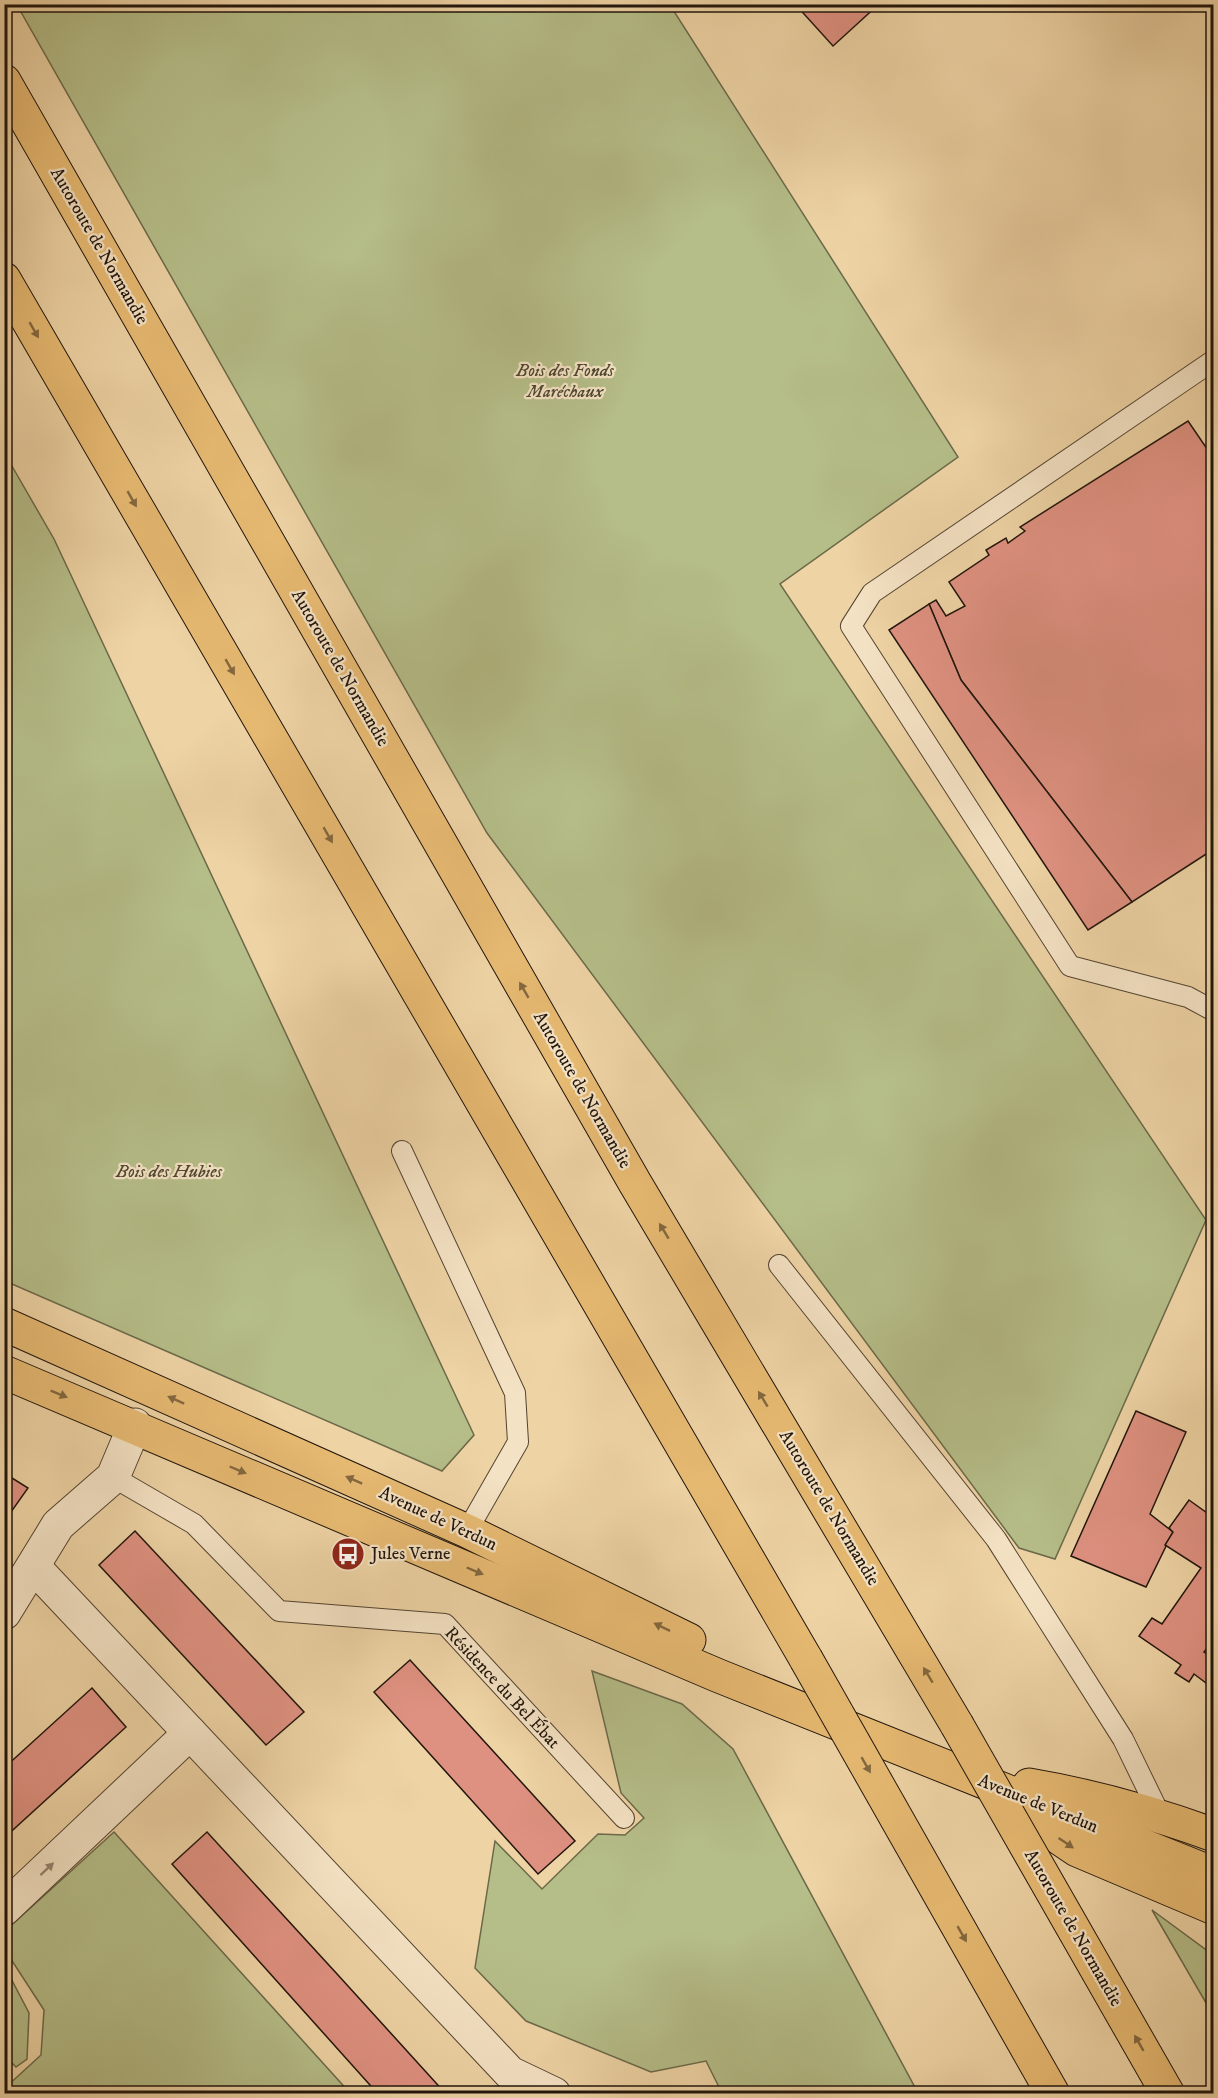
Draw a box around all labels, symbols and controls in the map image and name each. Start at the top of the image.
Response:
street label: Autoroute de Normandie [45,164,153,328]
one-way arrow [28,322,39,338]
park label: Bois des Fonds Maréchaux [515,360,614,403]
one-way arrow [126,491,137,507]
street label: Autoroute de Normandie [286,586,394,750]
one-way arrow [225,659,235,676]
one-way arrow [323,827,333,844]
one-way arrow [520,981,530,998]
street label: Autoroute de Normandie [528,1008,636,1172]
park label: Bois des Hubies [115,1161,222,1183]
one-way arrow [658,1223,669,1239]
one-way arrow [50,1389,68,1399]
one-way arrow [758,1391,769,1407]
one-way arrow [167,1396,184,1405]
street label: Autoroute de Normandie [774,1426,884,1590]
one-way arrow [230,1465,248,1475]
one-way arrow [344,1475,362,1485]
street label: Avenue de Verdun [375,1482,501,1556]
bus stop icon: Jules Verne [330,1536,366,1572]
place label: Jules Verne [369,1543,451,1565]
one-way arrow [467,1566,485,1576]
street label: Résidence du Bel Ébat [440,1622,564,1754]
one-way arrow [654,1623,671,1632]
one-way arrow [922,1667,933,1683]
one-way arrow [861,1756,871,1773]
street label: Avenue de Verdun [975,1770,1102,1838]
one-way arrow [1057,1837,1074,1848]
street label: Autoroute de Normandie [1019,1846,1127,2010]
one-way arrow [39,1863,54,1876]
one-way arrow [957,1926,967,1943]
one-way arrow [1134,2034,1144,2051]

